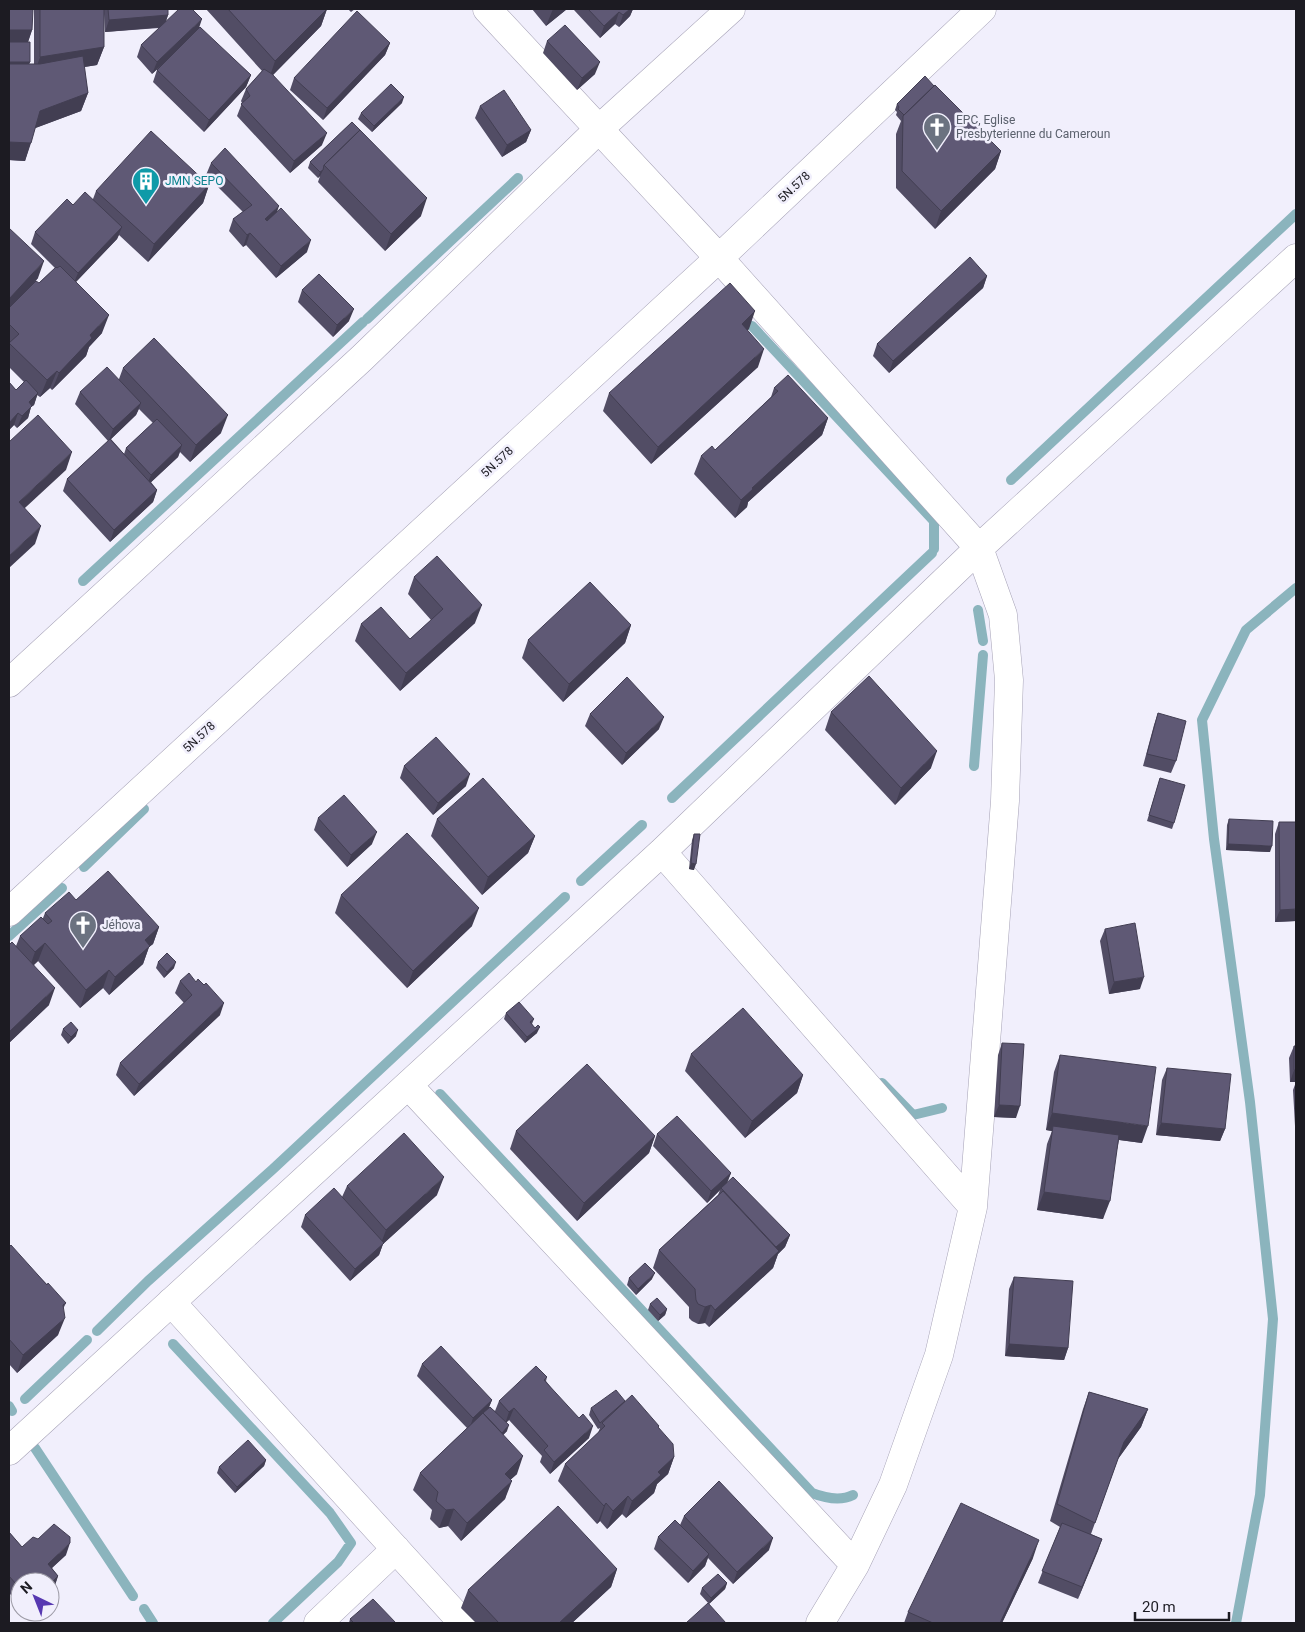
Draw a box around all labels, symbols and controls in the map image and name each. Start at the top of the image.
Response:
church icon: EPC, Eglise Presbyterienne du Cameroun [922,112,952,151]
place label: EPC, Eglise Presbyterienne du Cameroun [956,113,1110,141]
building icon: JMN SEPO [131,166,161,205]
street label: 5N.578 [775,169,813,205]
place label: JMN SEPO [165,174,223,188]
street label: 5N.578 [478,444,516,480]
street label: 5N.578 [180,719,218,755]
church icon: Jéhova [68,910,98,949]
place label: Jéhova [102,918,141,932]
north arrow [10,1572,60,1622]
text: N [17,1578,35,1597]
scale bar [1135,1590,1229,1622]
text: 20 m [1142,1598,1176,1616]

